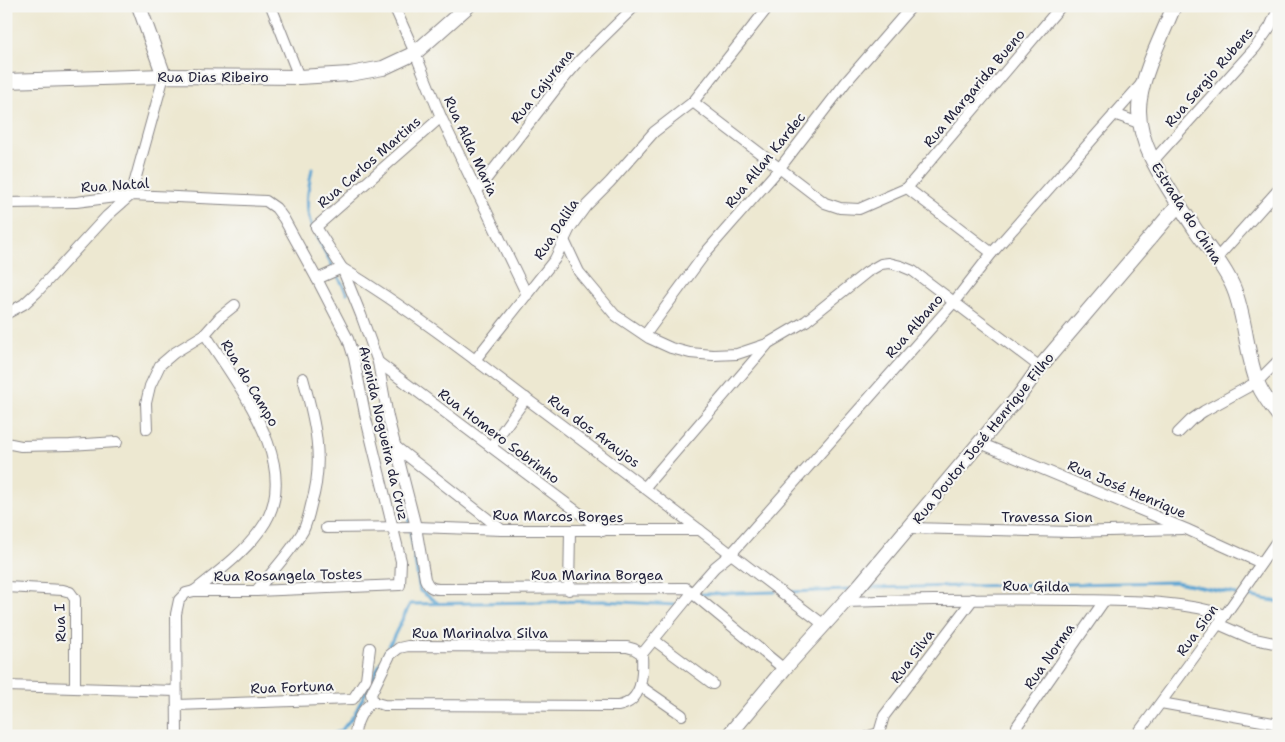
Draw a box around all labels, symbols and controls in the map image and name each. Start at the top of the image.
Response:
street label: Rua Sergio Rubens [1161,23,1257,131]
street label: Rua Margarida Bueno [919,25,1029,151]
street label: Rua Cajurana [506,45,578,127]
street label: Rua Dias Ribeiro [157,68,269,86]
street label: Rua Alda Maria [440,93,502,199]
street label: Rua Allan Kardec [721,108,809,212]
street label: Rua Carlos Martins [314,112,424,212]
street label: Estrada do China [1147,159,1227,267]
street label: Rua Natal [80,174,151,196]
street label: Rua Dalila [530,195,583,263]
street label: Rua Albano [881,290,947,362]
street label: Rua do Campo [217,336,283,430]
street label: Avenida Nogueira da Cruz [355,344,413,522]
street label: Rua Doutor José Henrique Filho [908,349,1058,527]
street label: Rua Homero Sobrinho [435,384,563,488]
street label: Rua dos Araujos [544,391,644,472]
street label: Rua José Henrique [1065,456,1189,522]
street label: Rua Marcos Borges [492,506,624,526]
street label: Travessa Sion [1001,508,1093,526]
street label: Rua Rosangela Tostes [214,565,362,585]
street label: Rua Marina Borgea [531,566,663,584]
street label: Rua Gilda [1002,576,1070,596]
street label: Rua Sion [1172,600,1222,659]
street label: Rua I [50,603,70,643]
street label: Rua Norma [1020,619,1078,692]
street label: Rua Marinalva Silva [412,624,548,642]
street label: Rua Silva [886,625,938,686]
street label: Rua Fortuna [250,677,334,697]

